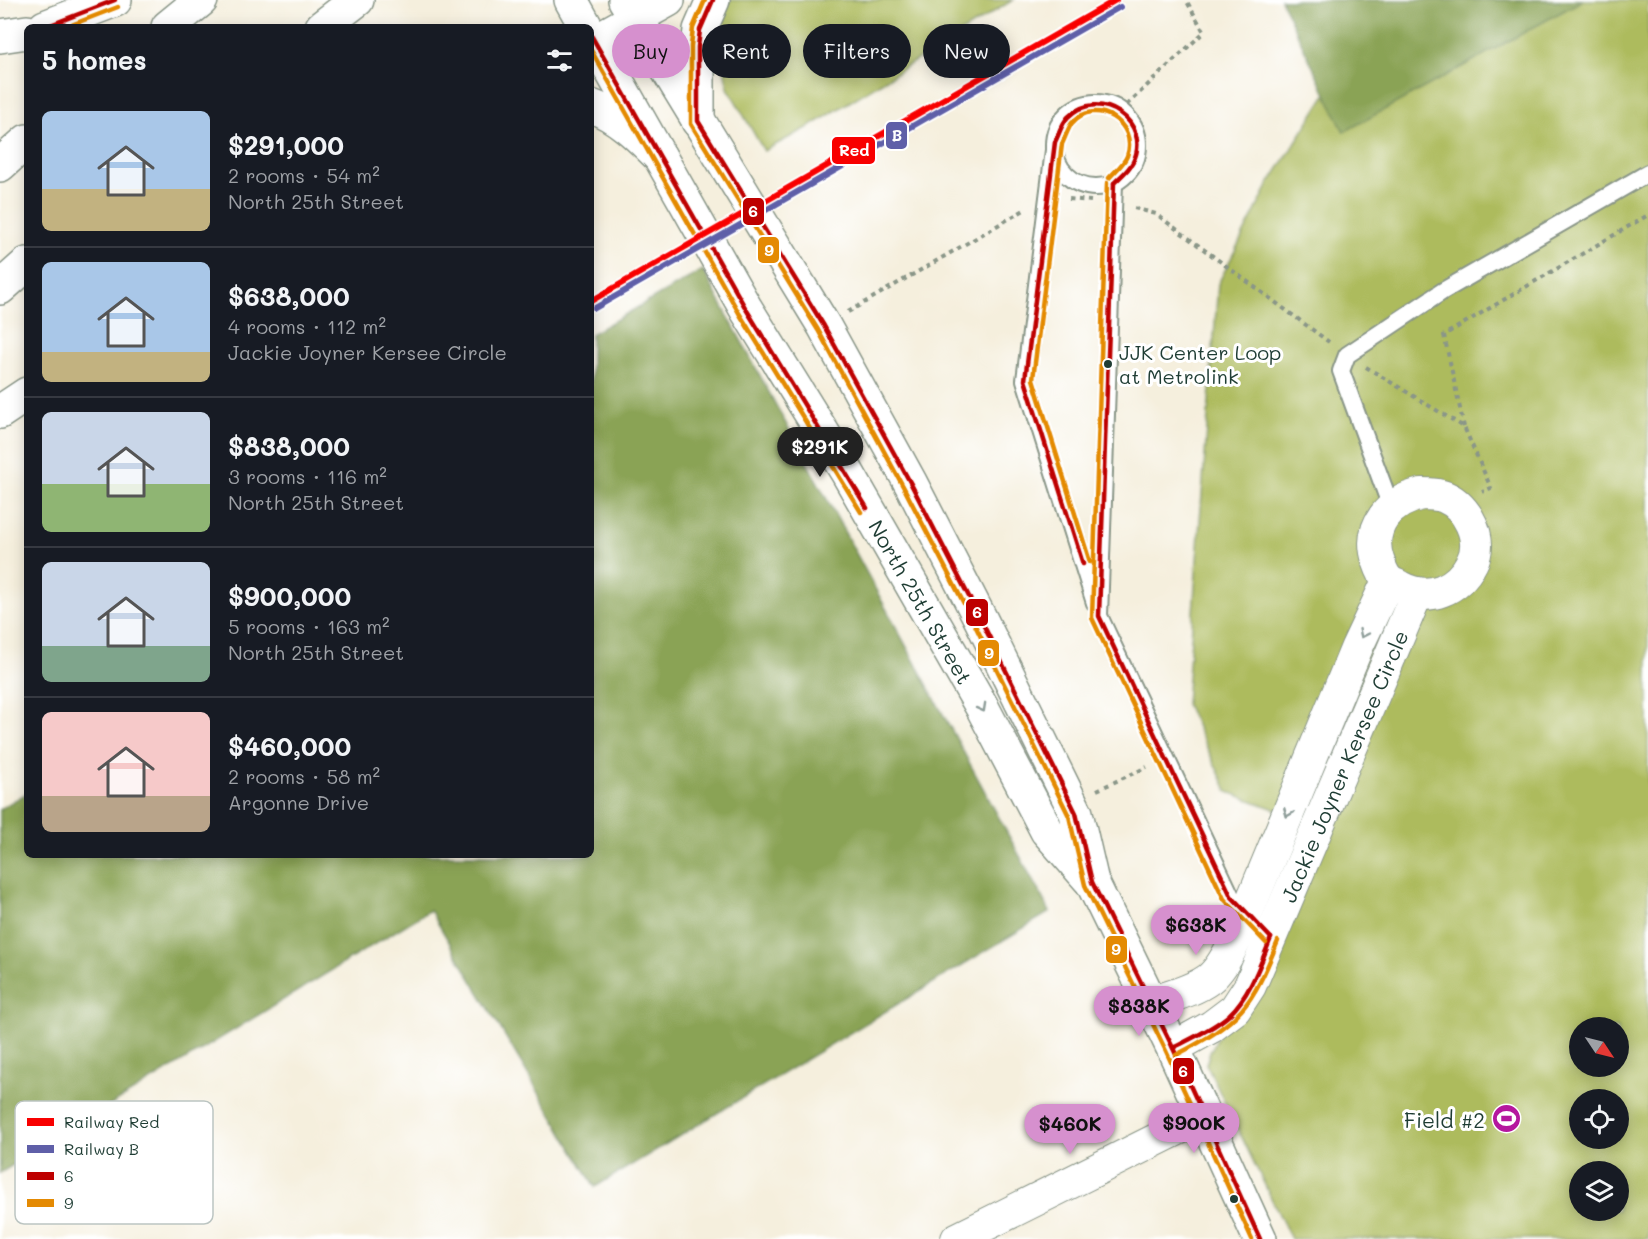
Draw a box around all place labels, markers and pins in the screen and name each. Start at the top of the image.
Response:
place label: JJK Center Loop at Metrolink [1119,339,1281,389]
marker: JJK Center Loop at Metrolink [1102,358,1114,370]
pin: $291K [778,427,862,478]
pin: $638K [1154,905,1238,956]
pin: $838K [1097,986,1181,1037]
pin: $900K [1152,1103,1236,1154]
sports icon: Field #2 [1490,1103,1522,1135]
pin: $460K [1028,1104,1112,1155]
place label: Field #2 [1404,1106,1485,1133]
unlabelled marker [1228,1193,1240,1205]

